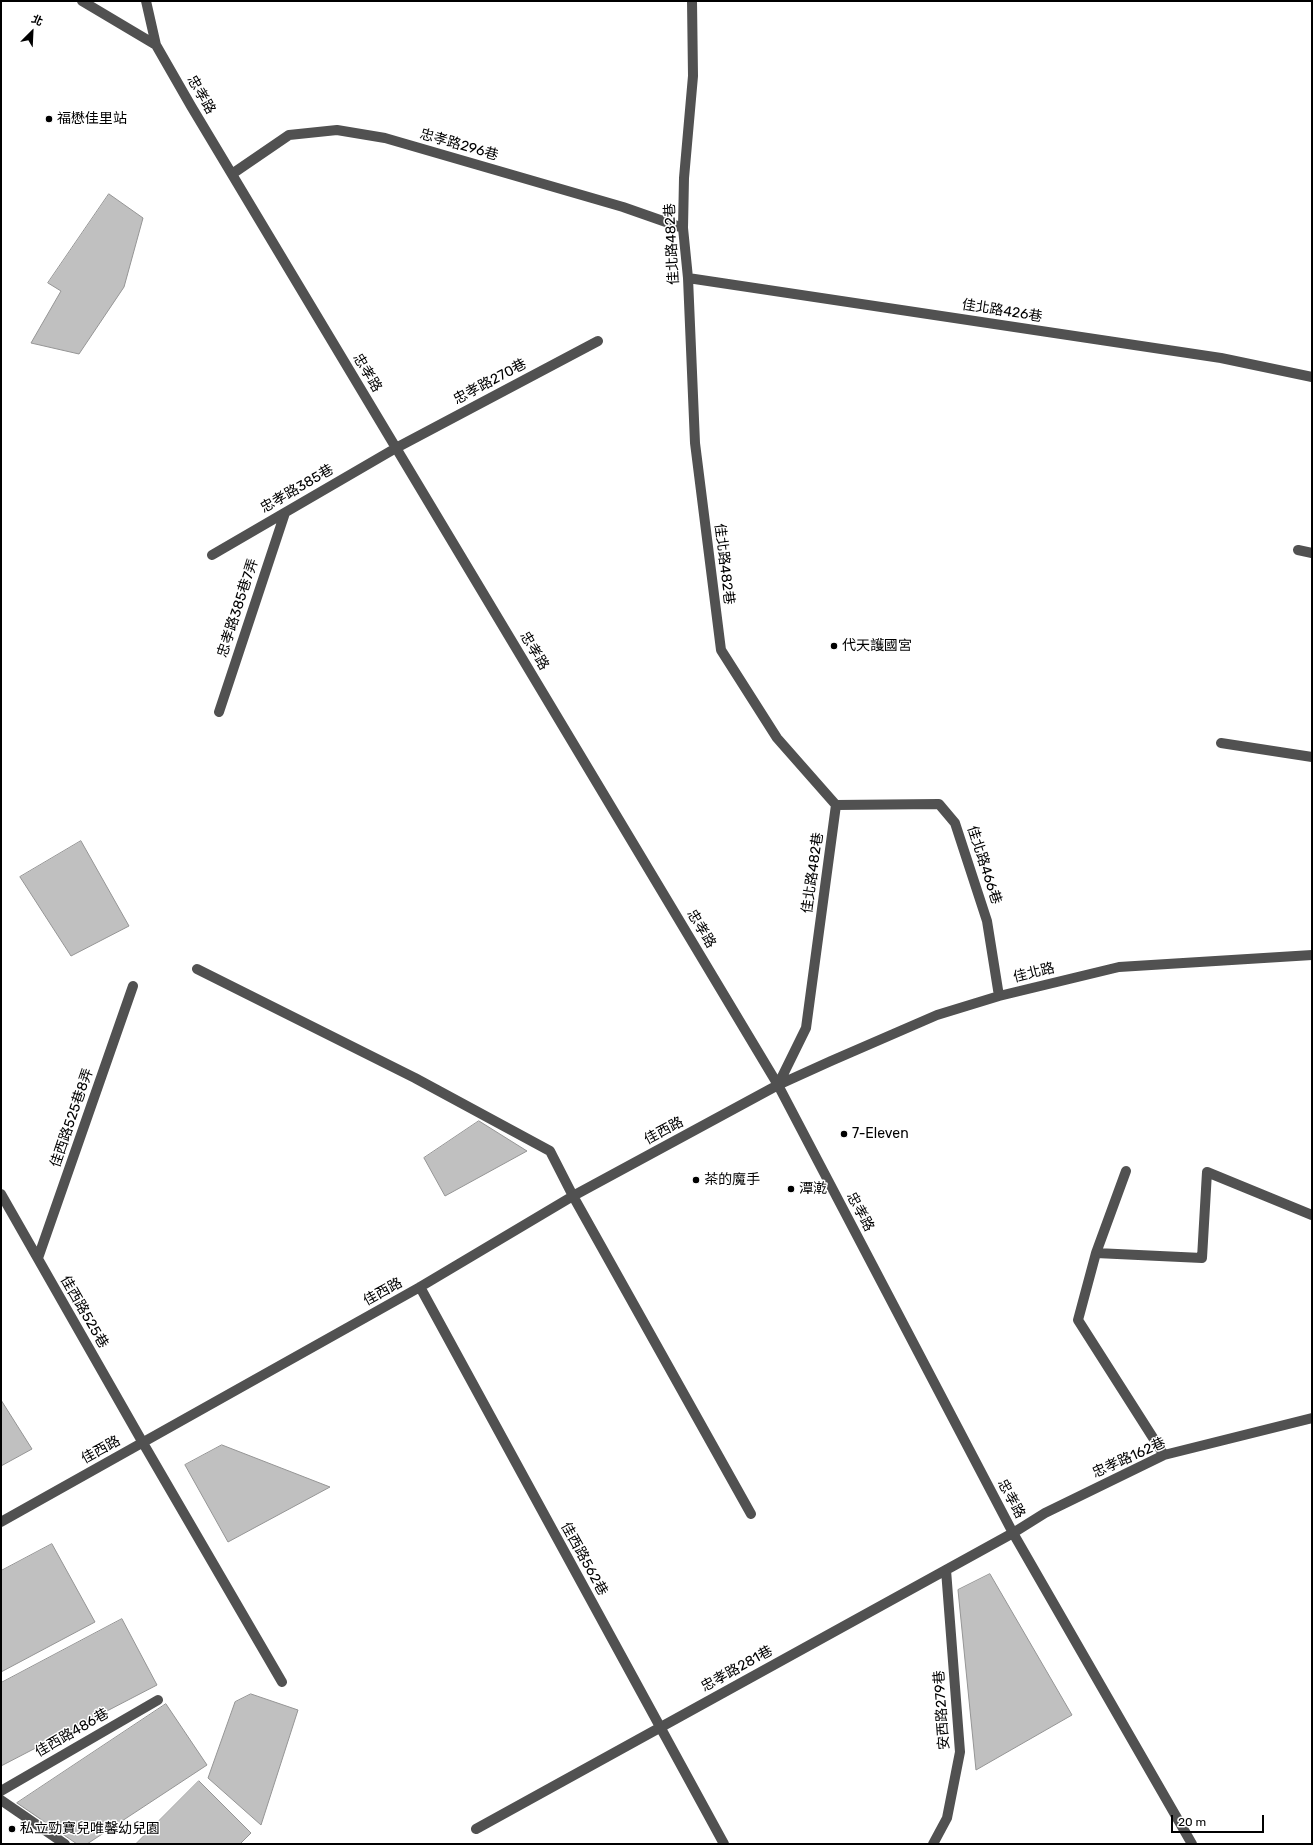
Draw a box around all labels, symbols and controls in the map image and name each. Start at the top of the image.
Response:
north arrow [12,12,52,52]
text: 北 [29,12,45,29]
street label: 忠孝路 [183,73,219,117]
place label: 福懋佳里站 [57,111,127,127]
marker: 福懋佳里站 [44,114,54,124]
street label: 忠孝路296巷 [418,126,500,164]
street label: 佳北路482巷 [661,203,683,285]
street label: 佳北路426巷 [961,296,1043,326]
street label: 忠孝路 [349,351,385,395]
street label: 忠孝路270巷 [451,356,529,408]
street label: 忠孝路385巷 [257,461,337,517]
street label: 佳北路482巷 [711,522,737,606]
street label: 忠孝路385巷7弄 [214,557,262,659]
street label: 忠孝路 [516,629,552,673]
place label: 代天護國宮 [842,638,912,654]
marker: 代天護國宮 [829,641,839,651]
street label: 佳北路466巷 [963,824,1005,906]
street label: 佳北路482巷 [799,831,827,915]
street label: 忠孝路 [683,907,719,951]
street label: 佳北路 [1012,960,1056,986]
street label: 佳西路525巷8弄 [47,1066,97,1170]
street label: 佳西路 [642,1114,686,1148]
place label: 7-Eleven [852,1126,909,1142]
marker: 7-Eleven [839,1129,849,1139]
place label: 茶的魔手 [704,1172,760,1188]
marker: 茶的魔手 [691,1175,701,1185]
place label: 潭漧 [799,1181,827,1197]
marker: 潭漧 [786,1184,796,1194]
street label: 忠孝路 [843,1190,877,1234]
street label: 佳西路525巷 [57,1273,111,1351]
street label: 佳西路 [361,1274,405,1310]
street label: 佳西路 [79,1432,123,1468]
street label: 忠孝路162巷 [1090,1434,1168,1482]
street label: 忠孝路 [994,1477,1028,1521]
street label: 佳西路562巷 [557,1520,611,1598]
street label: 忠孝路281巷 [698,1642,776,1696]
street label: 安西路279巷 [931,1670,953,1750]
street label: 佳西路486巷 [32,1705,112,1761]
scale bar [1173,1807,1266,1833]
text: 20 m [1178,1815,1206,1829]
place label: 私立勁寶兒唯馨幼兒園 [20,1821,160,1837]
marker: 私立勁寶兒唯馨幼兒園 [7,1824,17,1834]

